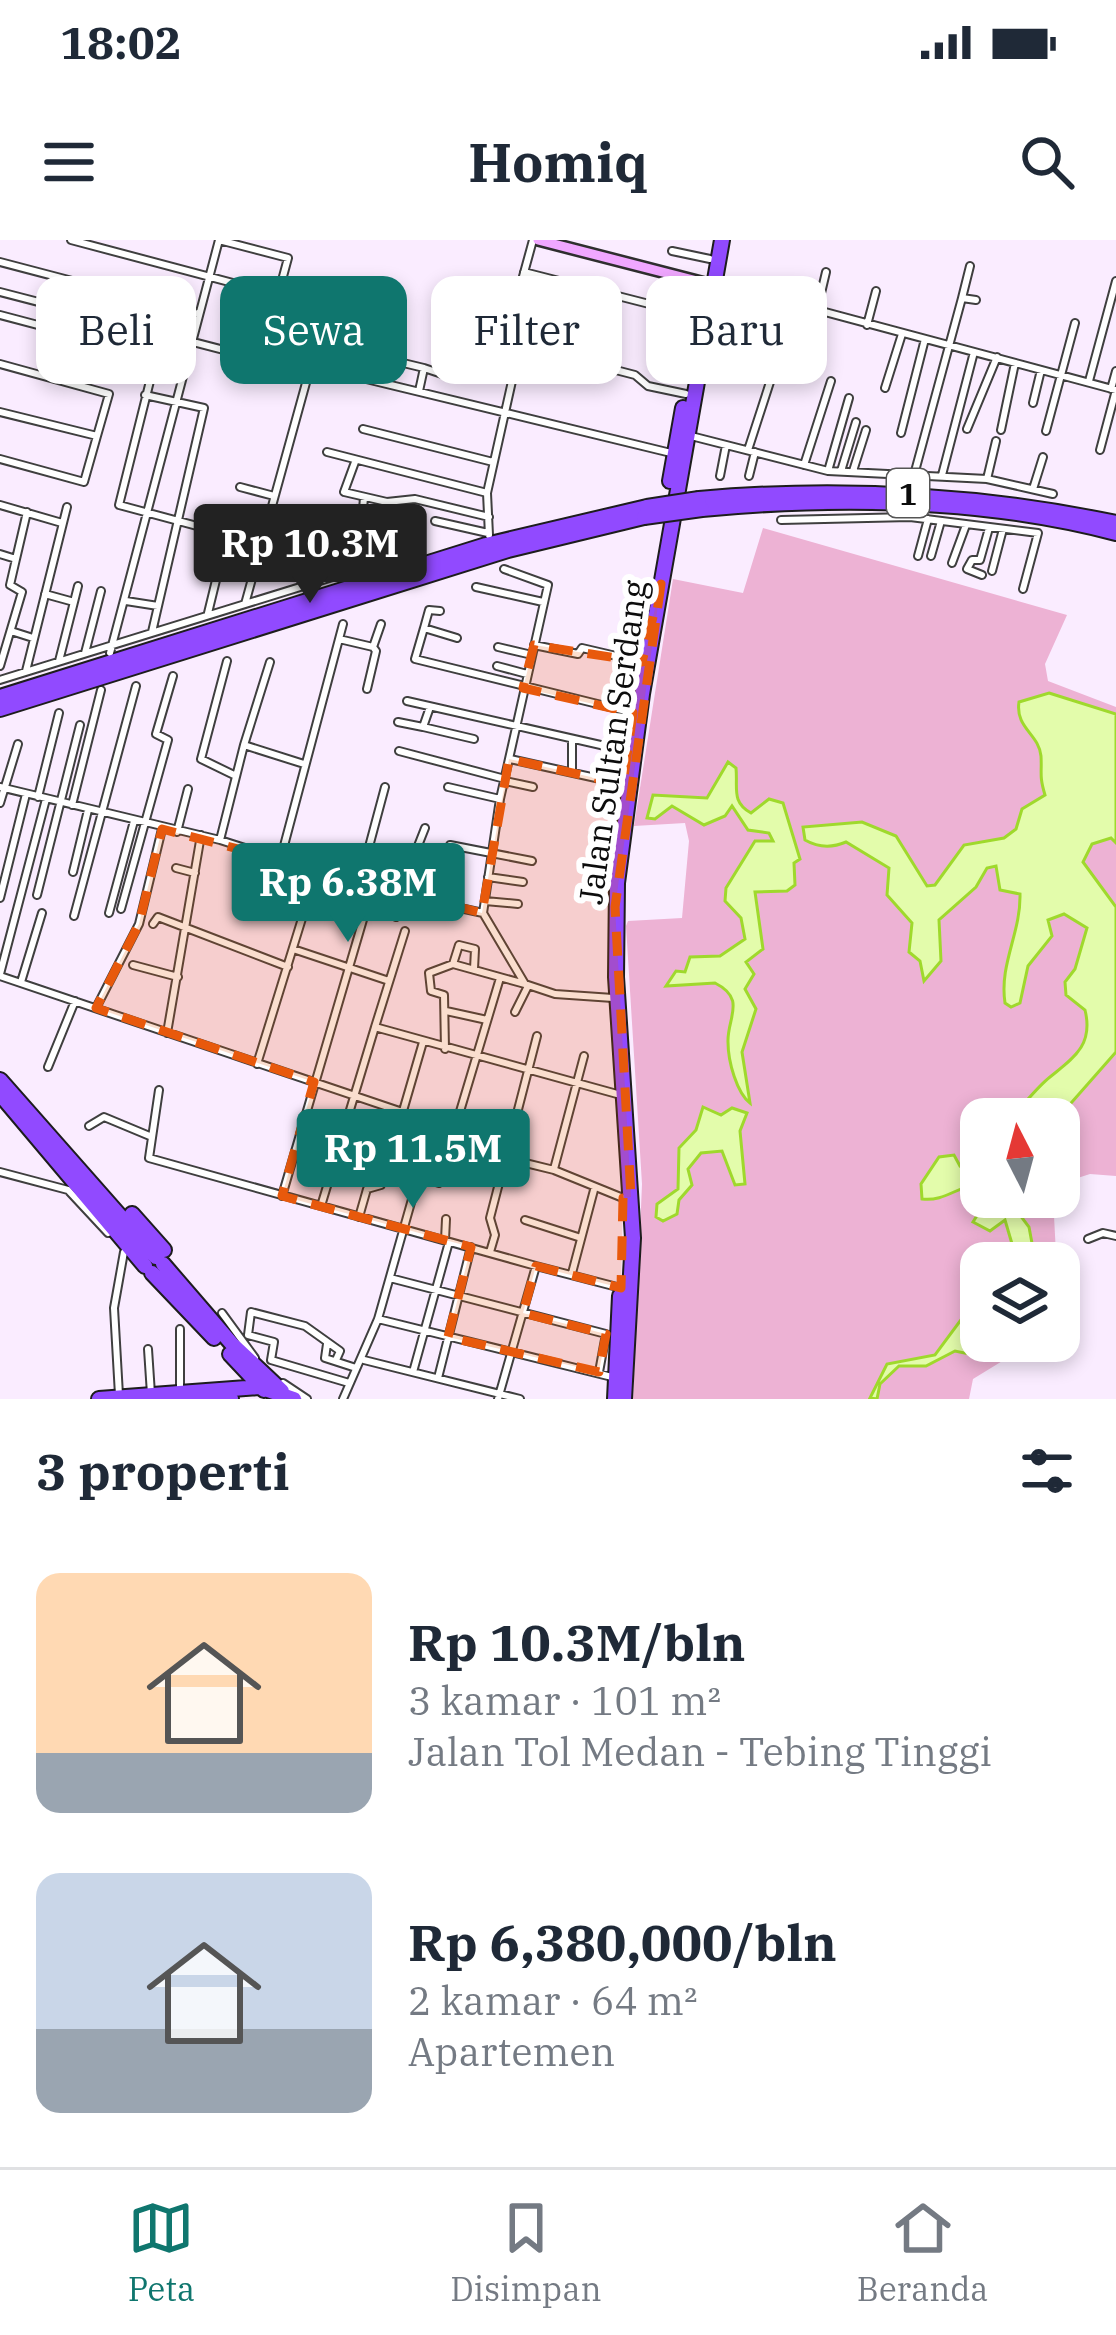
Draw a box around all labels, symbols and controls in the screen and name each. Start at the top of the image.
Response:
text: 18:02 [60,13,182,71]
text: Homiq [468,127,648,197]
icon: menu [36,129,102,195]
icon: search [1014,129,1080,195]
chip: Beli [36,276,196,384]
chip: Sewa [220,276,407,384]
chip: Filter [431,276,622,384]
chip: Baru [646,276,827,384]
road number: 1 [887,469,929,517]
pin: Rp 10.3M [186,504,434,606]
text: Rp 10.3M [221,517,399,568]
street label: Jalan Sultan Serdang [568,577,656,907]
pin: Rp 6.38M [224,843,472,945]
text: Rp 6.38M [259,856,437,907]
north arrow [960,1098,1080,1218]
map controls [960,1098,1080,1362]
pin: Rp 11.5M [289,1109,537,1211]
text: Rp 11.5M [324,1122,502,1173]
button: layers [960,1242,1080,1362]
text: 3 properti [36,1438,289,1504]
icon: filters [1014,1438,1080,1504]
text: Rp 10.3M/bln [408,1609,746,1675]
icon: home [132,1621,276,1765]
text: 3 kamar · 101 m² [408,1675,721,1726]
text: Jalan Tol Medan - Tebing Tinggi [408,1726,992,1777]
text: Rp 6,380,000/bln [408,1909,837,1975]
icon: home [132,1921,276,2065]
text: 2 kamar · 64 m² [408,1975,698,2026]
text: Apartemen [408,2026,615,2077]
tab: Peta [128,2195,195,2310]
tab: Disimpan [450,2195,602,2310]
tab: Beranda [857,2195,988,2310]

